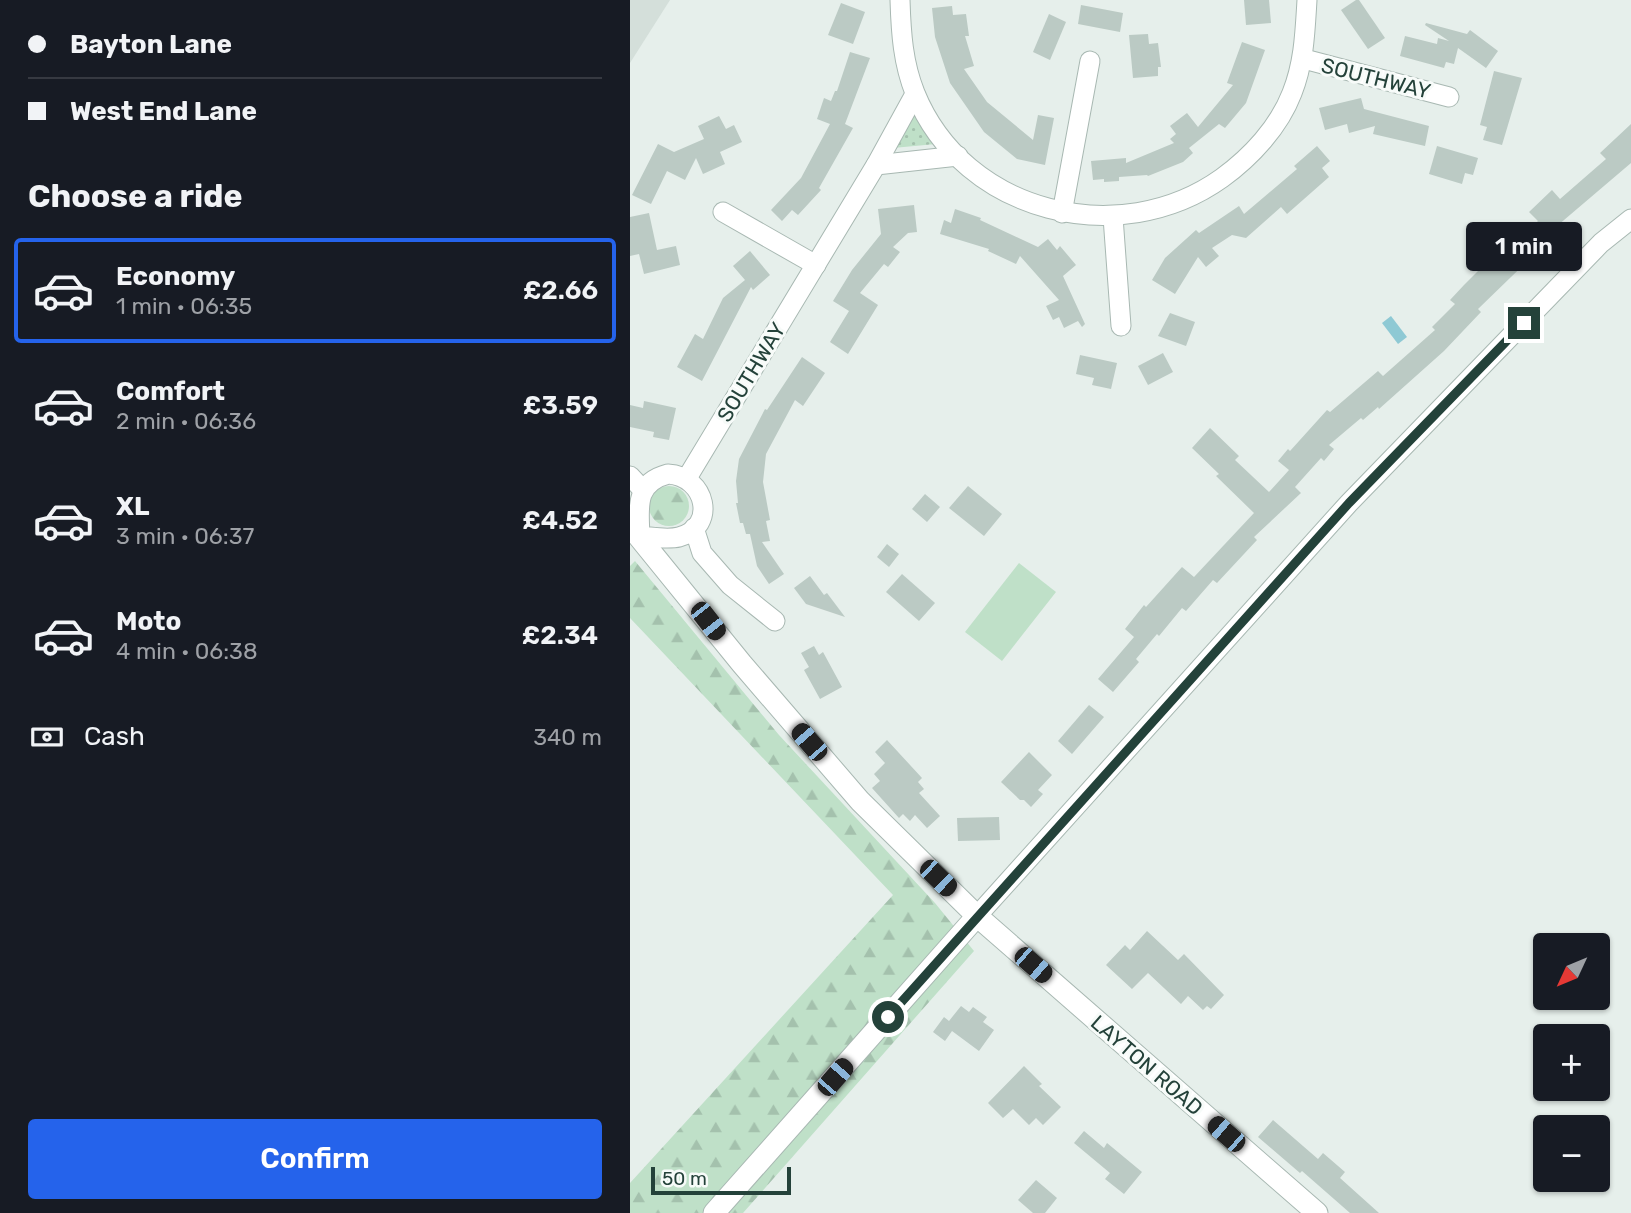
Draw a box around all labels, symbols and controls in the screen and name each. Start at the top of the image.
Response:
text: Bayton Lane [70,29,232,60]
street label: SOUTHWAY [1319,52,1433,104]
text: West End Lane [70,96,257,127]
text: Choose a ride [28,177,242,215]
callout: 1 min [1466,222,1582,270]
text: 1 min [1495,232,1553,260]
icon: car [32,259,95,322]
text: Economy [116,261,235,292]
text: £2.66 [523,275,598,306]
text: 1 min · 06:35 [116,292,252,320]
route end [1508,307,1540,339]
street label: SOUTHWAY [712,318,790,426]
icon: car [32,374,95,437]
text: Comfort [116,376,225,407]
text: £3.59 [523,390,598,421]
text: 2 min · 06:36 [116,407,256,435]
icon: car [32,489,95,552]
text: XL [116,491,149,522]
text: £4.52 [522,505,598,536]
text: 3 min · 06:37 [116,522,254,550]
car [687,598,730,644]
icon: car [32,604,95,667]
text: Moto [116,606,181,637]
text: £2.34 [522,620,598,651]
text: 4 min · 06:38 [116,637,258,665]
icon: cash [28,718,66,756]
car [788,719,831,765]
text: Cash [84,721,145,752]
text: 340 m [533,723,602,751]
car [916,856,961,900]
north arrow [1533,933,1610,1010]
map controls [1533,933,1610,1192]
car [1011,943,1056,987]
route start [872,1001,904,1033]
street label: LAYTON ROAD [1086,1010,1208,1120]
button: + [1533,1024,1610,1101]
car [814,1054,857,1100]
car [1204,1112,1249,1156]
button: − [1533,1115,1610,1192]
button: Confirm [28,1119,602,1199]
scale bar [651,1164,791,1196]
text: 50 m [662,1167,707,1190]

